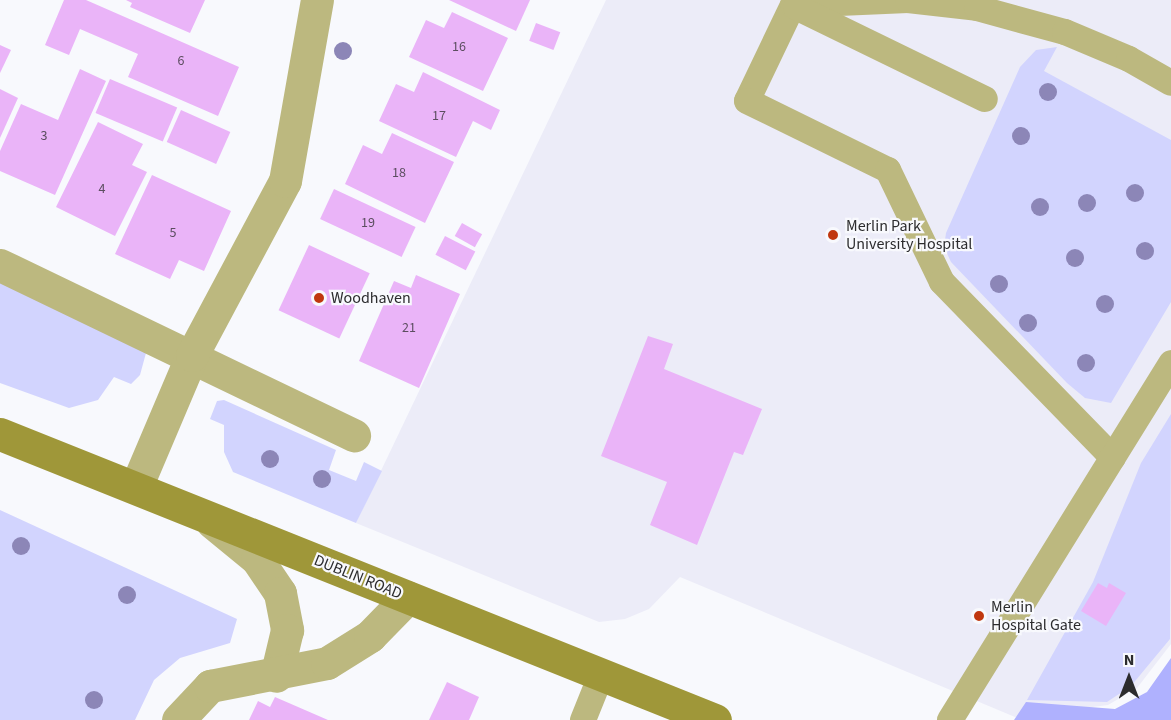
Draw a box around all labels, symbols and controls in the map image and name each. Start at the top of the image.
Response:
house number: 16 [452,39,466,55]
house number: 6 [178,53,184,69]
house number: 17 [432,108,446,124]
house number: 3 [41,128,47,144]
house number: 18 [392,165,406,181]
house number: 4 [99,181,105,197]
house number: 19 [361,215,375,231]
place label: Merlin Park University Hospital [846,216,972,254]
house number: 5 [170,225,176,241]
marker: Merlin Park University Hospital [824,226,842,244]
place label: Woodhaven [331,288,411,308]
marker: Woodhaven [312,291,326,305]
house number: 21 [402,320,416,336]
street label: DUBLIN ROAD [311,551,405,603]
place label: Merlin Hospital Gate [991,597,1081,635]
marker: Merlin Hospital Gate [972,609,986,623]
north arrow [1099,648,1159,708]
text: N [1124,649,1134,671]

